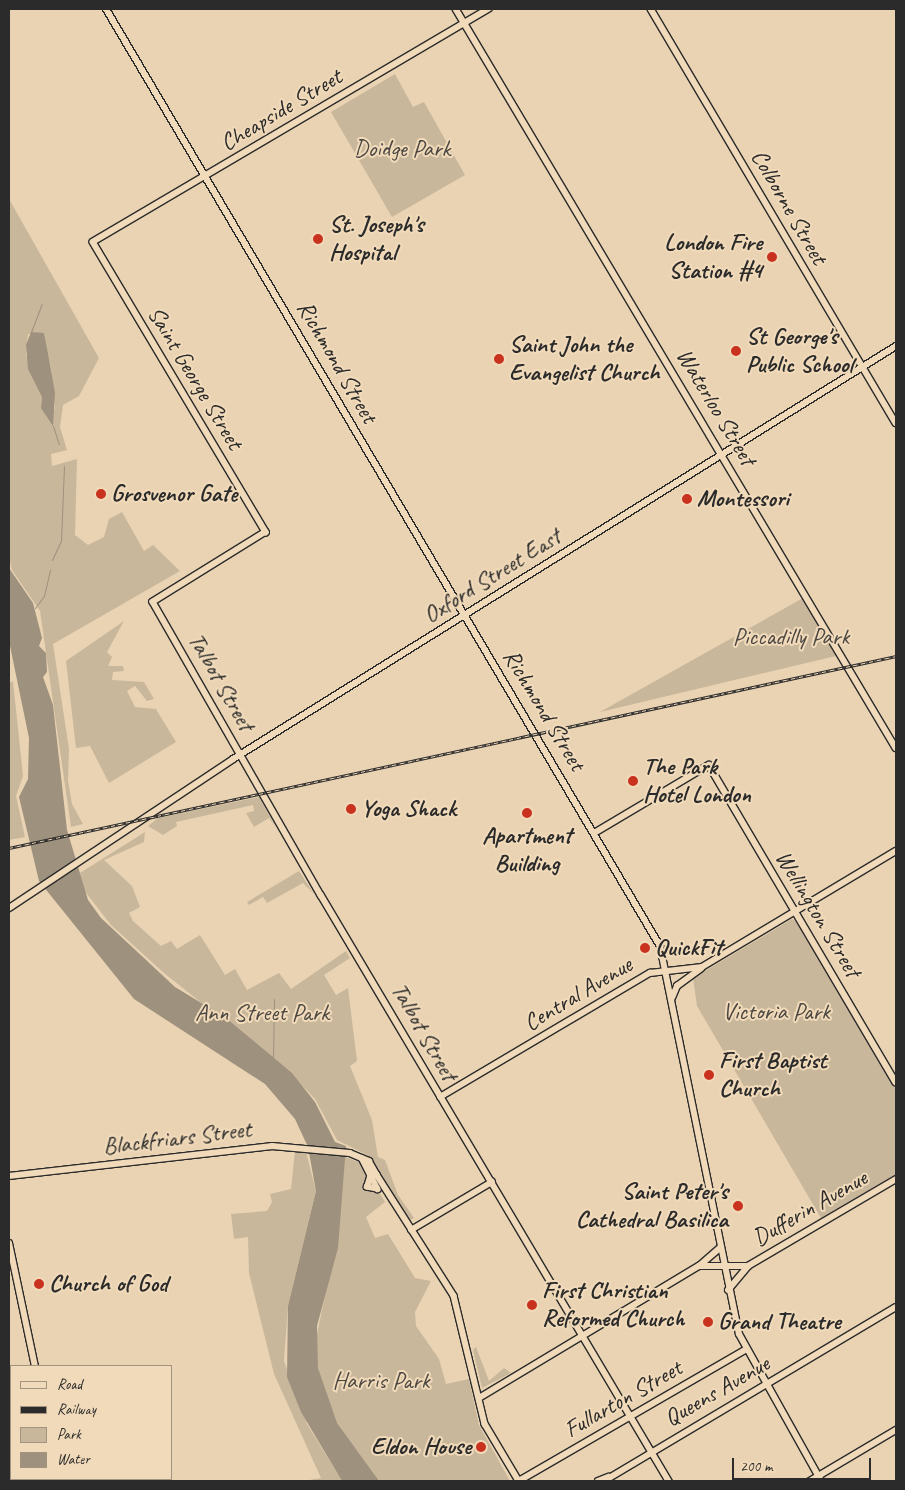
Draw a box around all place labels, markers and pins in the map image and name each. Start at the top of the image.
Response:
place label: St. Joseph's Hospital [329,211,424,267]
place label: London Fire Station #4 [664,229,762,285]
marker: St. Joseph's Hospital [311,232,325,246]
marker: London Fire Station #4 [766,251,778,263]
place label: St George's Public School [746,323,853,379]
place label: Saint John the Evangelist Church [509,331,660,387]
marker: St George's Public School [730,345,742,357]
marker: Saint John the Evangelist Church [493,353,505,365]
place label: Grosvenor Gate [111,480,237,508]
place label: Montessori [697,485,789,513]
marker: Grosvenor Gate [95,488,107,500]
marker: Montessori [681,493,693,505]
place label: The Park Hotel London [643,753,751,809]
marker: The Park Hotel London [627,775,639,787]
place label: Yoga Shack [361,795,457,823]
marker: Yoga Shack [345,803,357,815]
marker: Apartment Building [521,807,533,819]
place label: Apartment Building [482,822,572,878]
place label: QuickFit [655,934,722,962]
marker: QuickFit [639,942,651,954]
place label: First Baptist Church [719,1047,827,1103]
marker: First Baptist Church [703,1069,715,1081]
place label: Saint Peter's Cathedral Basilica [575,1178,728,1234]
marker: Saint Peter's Cathedral Basilica [732,1200,744,1212]
place label: Church of God [49,1270,168,1298]
place label: First Christian Reformed Church [542,1277,685,1333]
marker: Church of God [33,1278,45,1290]
marker: First Christian Reformed Church [526,1299,538,1311]
place label: Grand Theatre [718,1308,841,1336]
marker: Grand Theatre [702,1316,714,1328]
place label: Eldon House [371,1433,471,1461]
marker: Eldon House [475,1441,487,1453]

